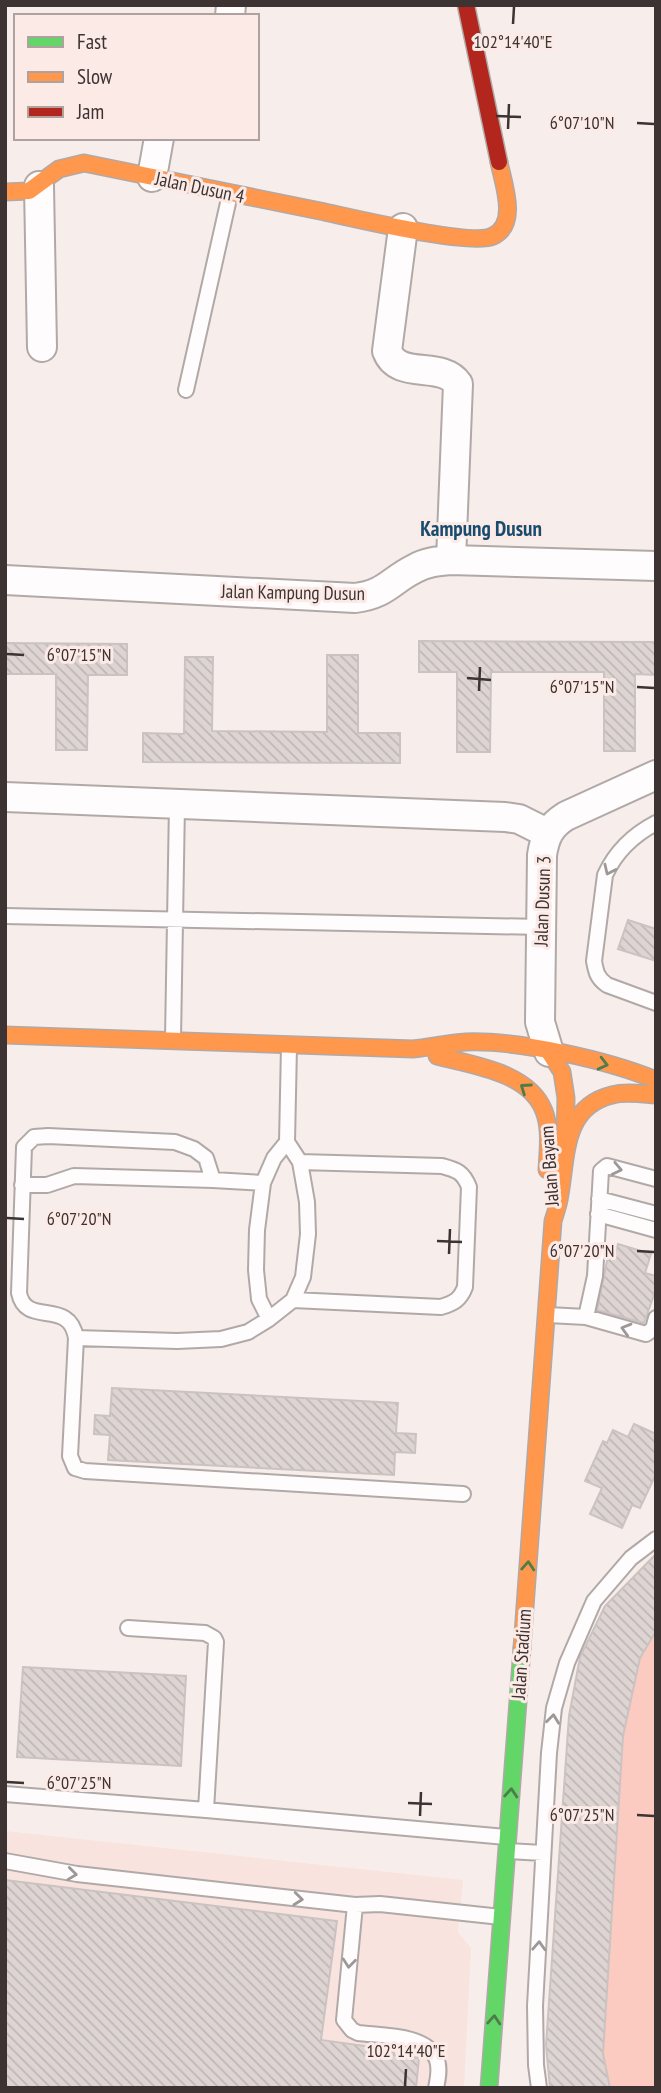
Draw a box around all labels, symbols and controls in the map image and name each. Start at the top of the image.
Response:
legend [14,14,259,140]
text: Fast [77,28,107,55]
text: 102°14'40"E [474,30,552,53]
text: Slow [77,63,113,90]
text: Jam [76,98,104,125]
text: 6°07'10"N [550,111,614,134]
street label: Jalan Dusun 4 [152,166,247,208]
district label: Kampung Dusun [420,515,542,542]
street label: Jalan Kampung Dusun [220,579,365,605]
text: 6°07'15"N [47,643,111,666]
text: 6°07'15"N [550,675,614,698]
street label: Jalan Dusun 3 [528,855,556,948]
one-way arrow [603,863,617,875]
one-way arrow [597,1056,609,1070]
one-way arrow [520,1084,532,1096]
street label: Jalan Bayam [534,1125,564,1208]
one-way arrow [611,1161,623,1176]
text: 6°07'20"N [47,1207,111,1230]
text: 6°07'20"N [550,1239,614,1262]
one-way arrow [620,1322,632,1337]
one-way arrow [520,1560,535,1571]
street label: Jalan Stadium [506,1608,536,1701]
one-way arrow [545,1714,560,1725]
text: 6°07'25"N [47,1771,111,1794]
one-way arrow [503,1787,518,1798]
text: 6°07'25"N [550,1803,614,1826]
one-way arrow [66,1866,78,1881]
one-way arrow [293,1891,304,1906]
one-way arrow [531,1941,546,1952]
one-way arrow [342,1957,357,1968]
one-way arrow [486,2014,501,2025]
text: 102°14'40"E [367,2039,445,2062]

